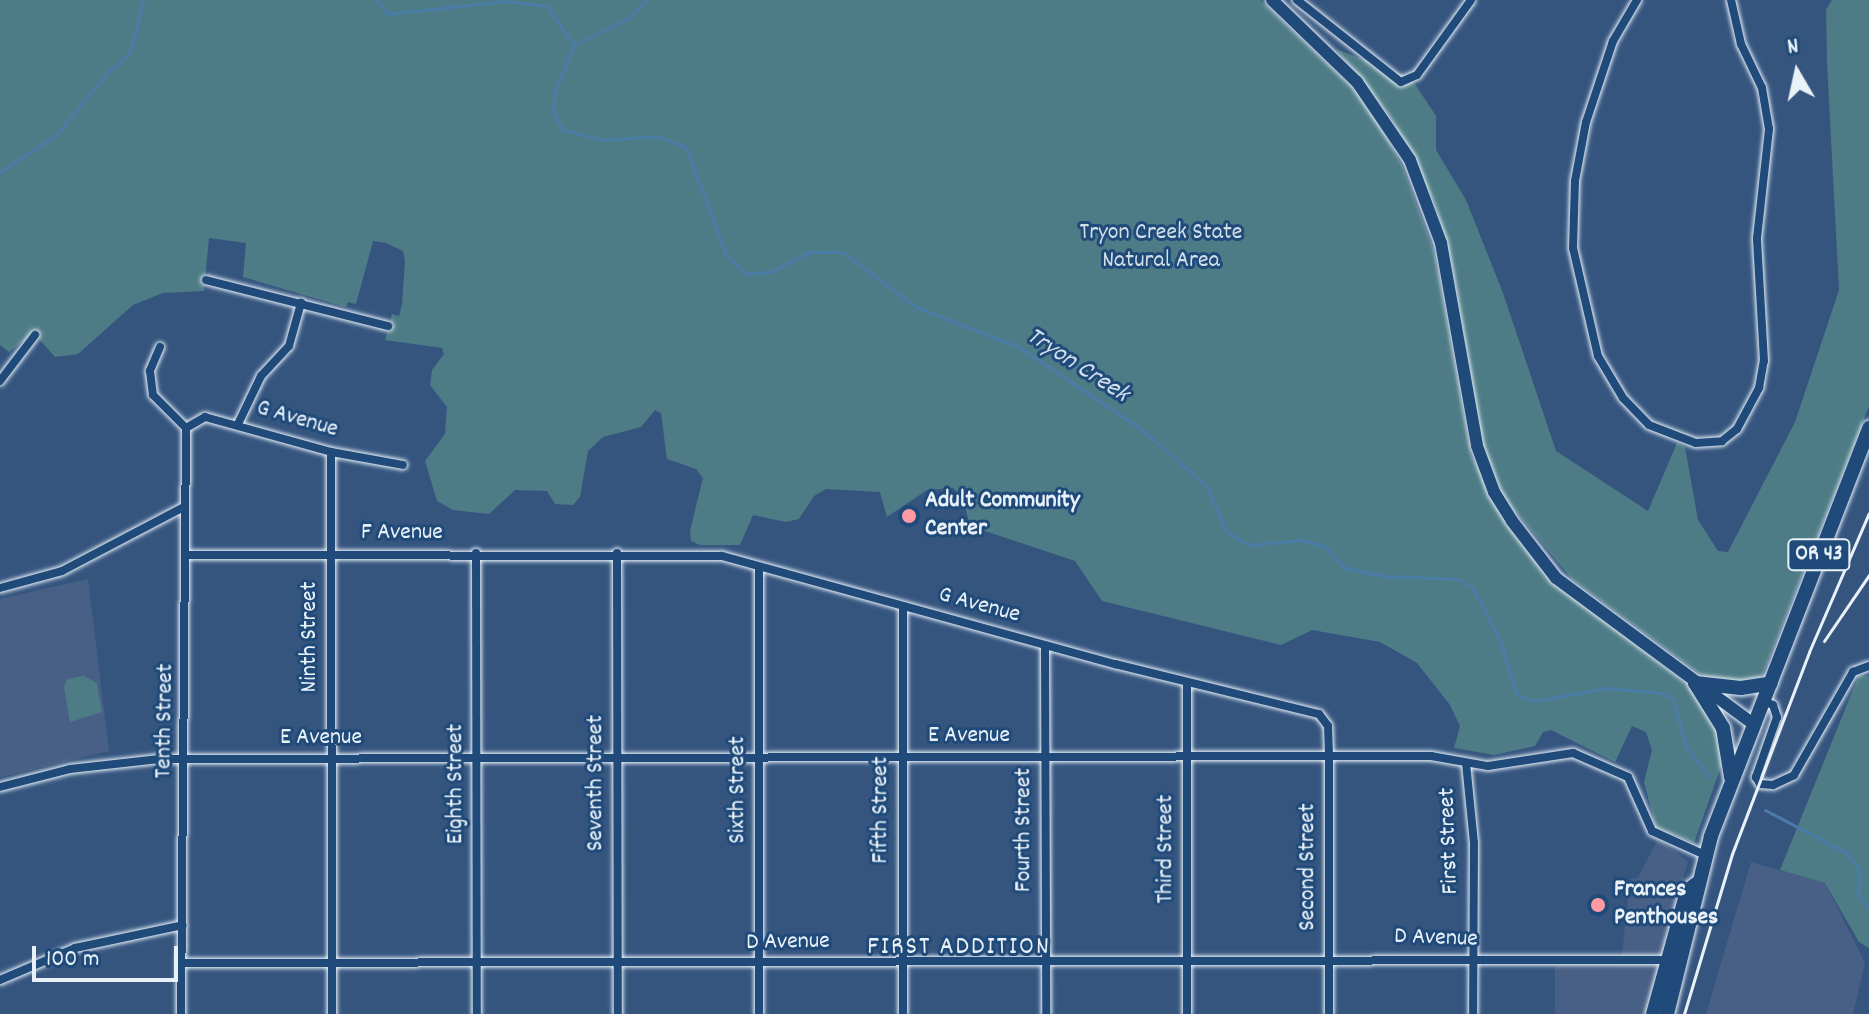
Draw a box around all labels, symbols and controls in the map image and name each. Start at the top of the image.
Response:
north arrow [1757,32,1837,112]
text: N [1785,32,1801,64]
park label: Tryon Creek State Natural Area [1080,220,1242,276]
water label: Tryon Creek [1020,321,1134,411]
street label: G Avenue [253,395,341,445]
place label: Adult Community Center [925,488,1080,544]
marker: Adult Community Center [900,507,918,525]
street label: F Avenue [361,520,443,548]
road number: OR 43 [1787,537,1851,573]
street label: G Avenue [935,581,1023,631]
street label: Ninth Street [297,582,325,692]
street label: Tenth Street [151,663,181,779]
street label: Seventh Street [583,715,611,851]
street label: E Avenue [928,723,1010,751]
street label: Eighth Street [443,724,471,844]
street label: E Avenue [280,725,362,753]
street label: Sixth Street [725,736,753,844]
street label: Fifth Street [868,756,896,864]
street label: Fourth Street [1011,768,1039,892]
street label: First Street [1434,787,1466,895]
street label: Third Street [1153,795,1181,903]
street label: Second Street [1295,803,1323,931]
place label: Frances Penthouses [1614,877,1718,933]
marker: Frances Penthouses [1589,896,1607,914]
street label: D Avenue [1394,923,1478,955]
street label: D Avenue [746,928,830,958]
scale bar [36,930,182,980]
district label: FIRST ADDITION [867,932,1051,964]
text: 100 m [46,943,99,977]

